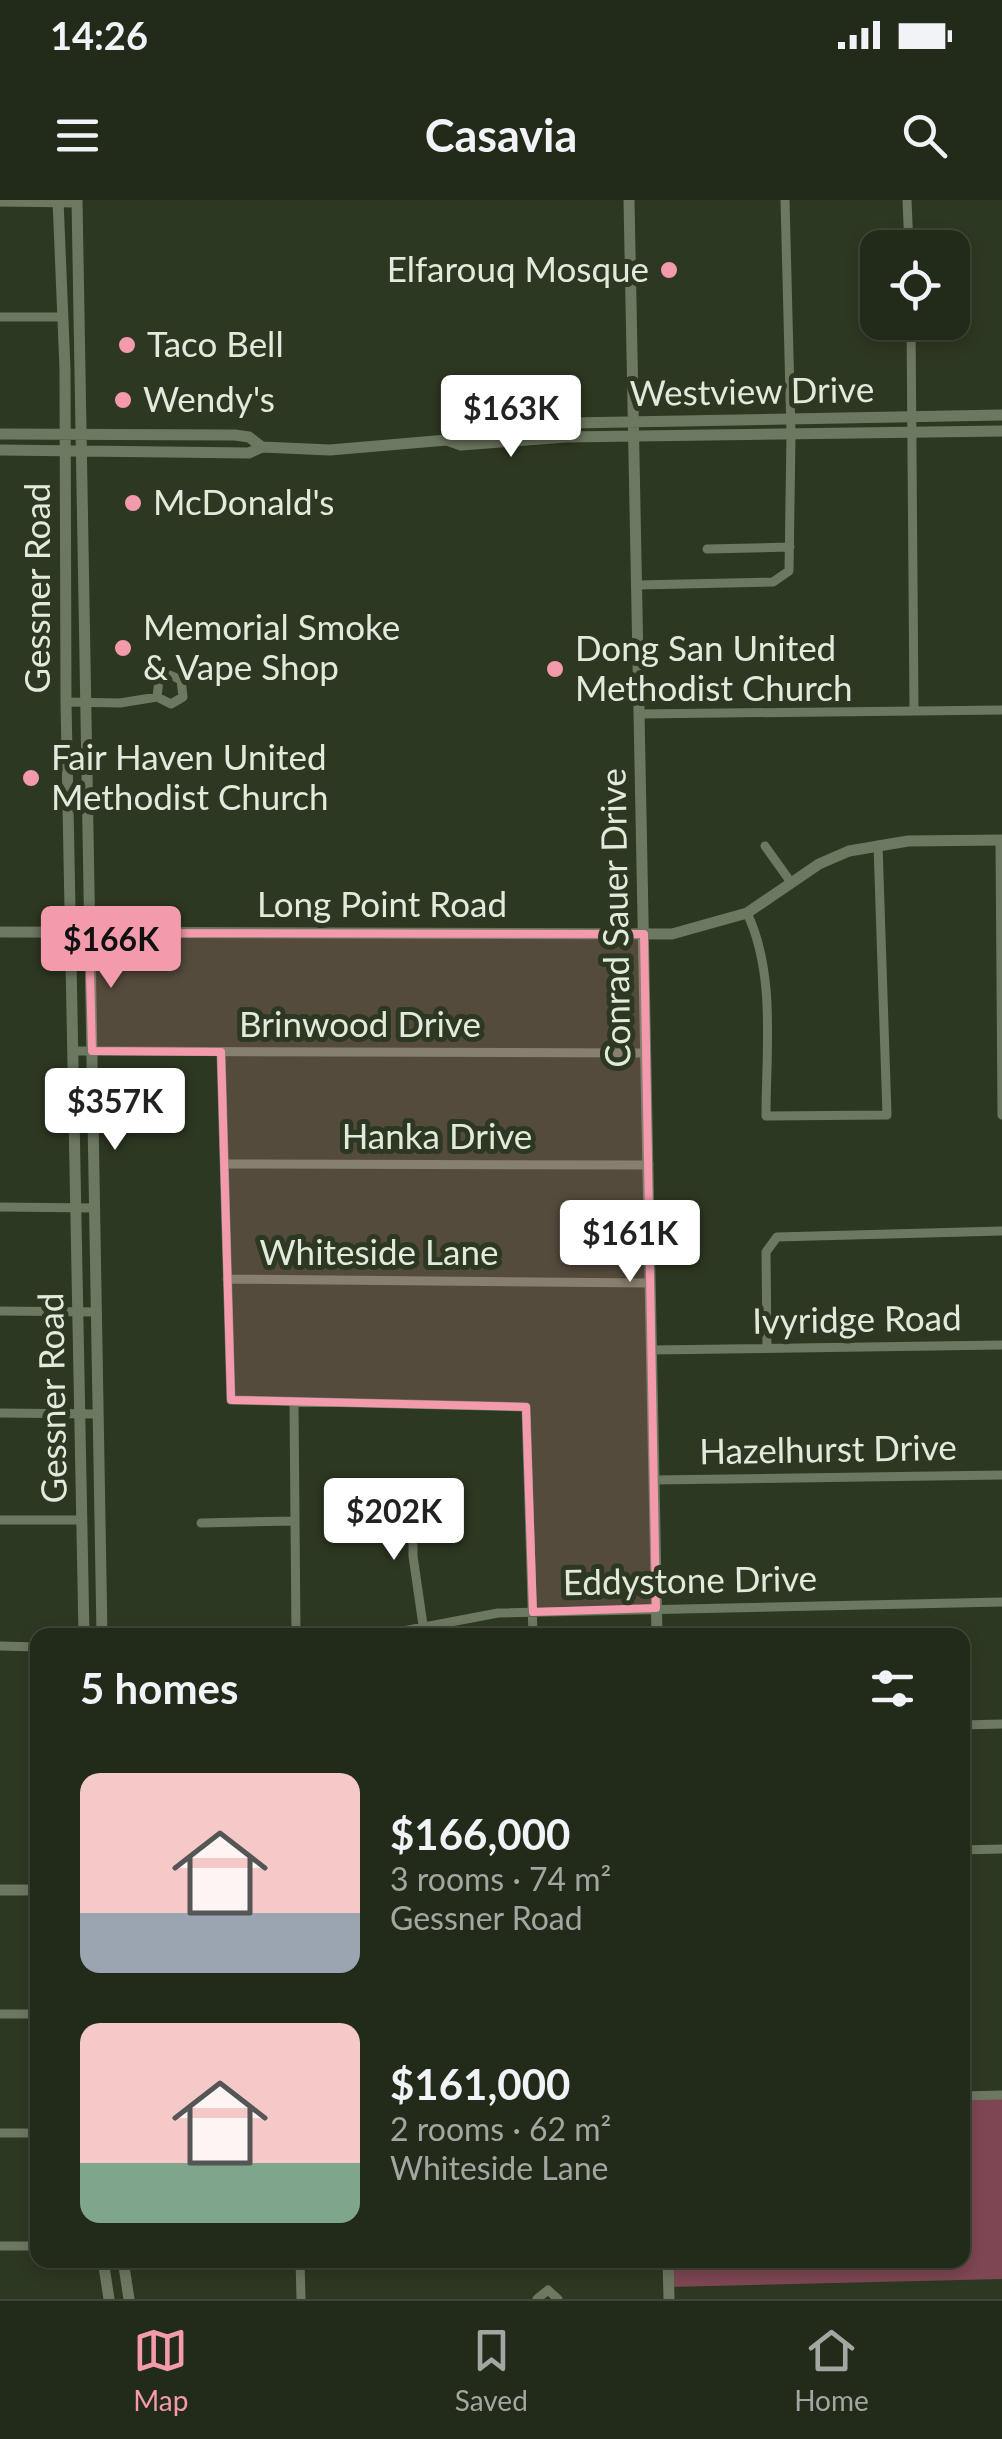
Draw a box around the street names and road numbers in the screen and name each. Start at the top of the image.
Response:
street label: Westview Drive [629,367,875,413]
street label: Gessner Road [15,483,57,693]
street label: Conrad Sauer Drive [590,768,638,1068]
street label: Long Point Road [257,882,507,924]
street label: Brinwood Drive [239,1002,481,1044]
street label: Hanka Drive [342,1114,532,1156]
street label: Whiteside Lane [260,1230,498,1272]
street label: Gessner Road [28,1292,74,1504]
street label: Ivyridge Road [752,1295,962,1341]
street label: Hazelhurst Drive [699,1425,957,1471]
street label: Eddystone Drive [562,1556,817,1602]

